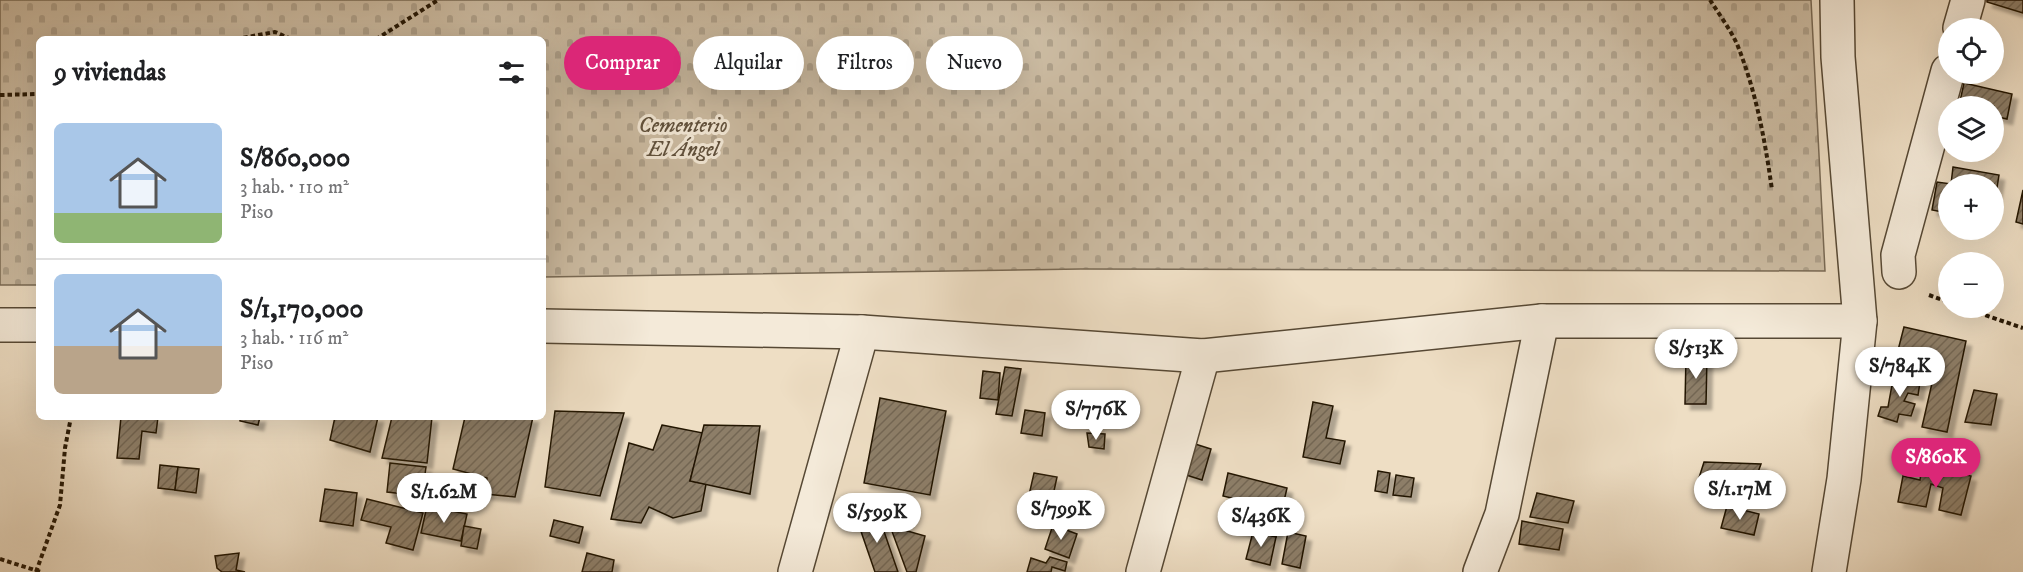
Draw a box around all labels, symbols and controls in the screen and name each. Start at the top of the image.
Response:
map controls [1938,18,2004,318]
button: locate [1938,18,2004,84]
chip: Comprar [564,36,681,90]
chip: Alquilar [693,36,804,90]
chip: Filtros [816,36,914,90]
chip: Nuevo [926,36,1023,90]
text: 9 viviendas [54,56,166,89]
icon: filters [495,56,528,89]
button: layers [1938,96,2004,162]
park label: Cementerio El Ángel [639,113,728,163]
text: S/860,000 [240,142,350,175]
icon: home [102,147,174,219]
button: + [1938,174,2004,240]
text: 3 hab. · 110 m² [240,175,349,200]
text: Piso [240,200,273,225]
button: − [1938,252,2004,318]
text: S/1,170,000 [240,293,363,326]
icon: home [102,298,174,370]
text: 3 hab. · 116 m² [240,326,348,351]
pin: S/513K [1647,329,1745,380]
text: S/513K [1669,336,1723,361]
pin: S/784K [1851,347,1949,398]
text: Piso [240,351,273,376]
text: S/784K [1869,354,1931,379]
pin: S/776K [1047,390,1145,441]
text: S/776K [1065,397,1127,422]
pin: S/860K [1887,438,1985,489]
text: S/860K [1905,445,1967,470]
pin: S/1.17M [1685,470,1795,521]
pin: S/1.62M [389,473,499,524]
text: S/1.17M [1708,477,1772,502]
text: S/1.62M [411,480,477,505]
pin: S/799K [1012,490,1110,541]
pin: S/599K [828,493,926,544]
text: S/799K [1031,497,1091,522]
pin: S/436K [1212,497,1310,548]
text: S/599K [847,500,907,525]
text: S/436K [1232,504,1290,529]

